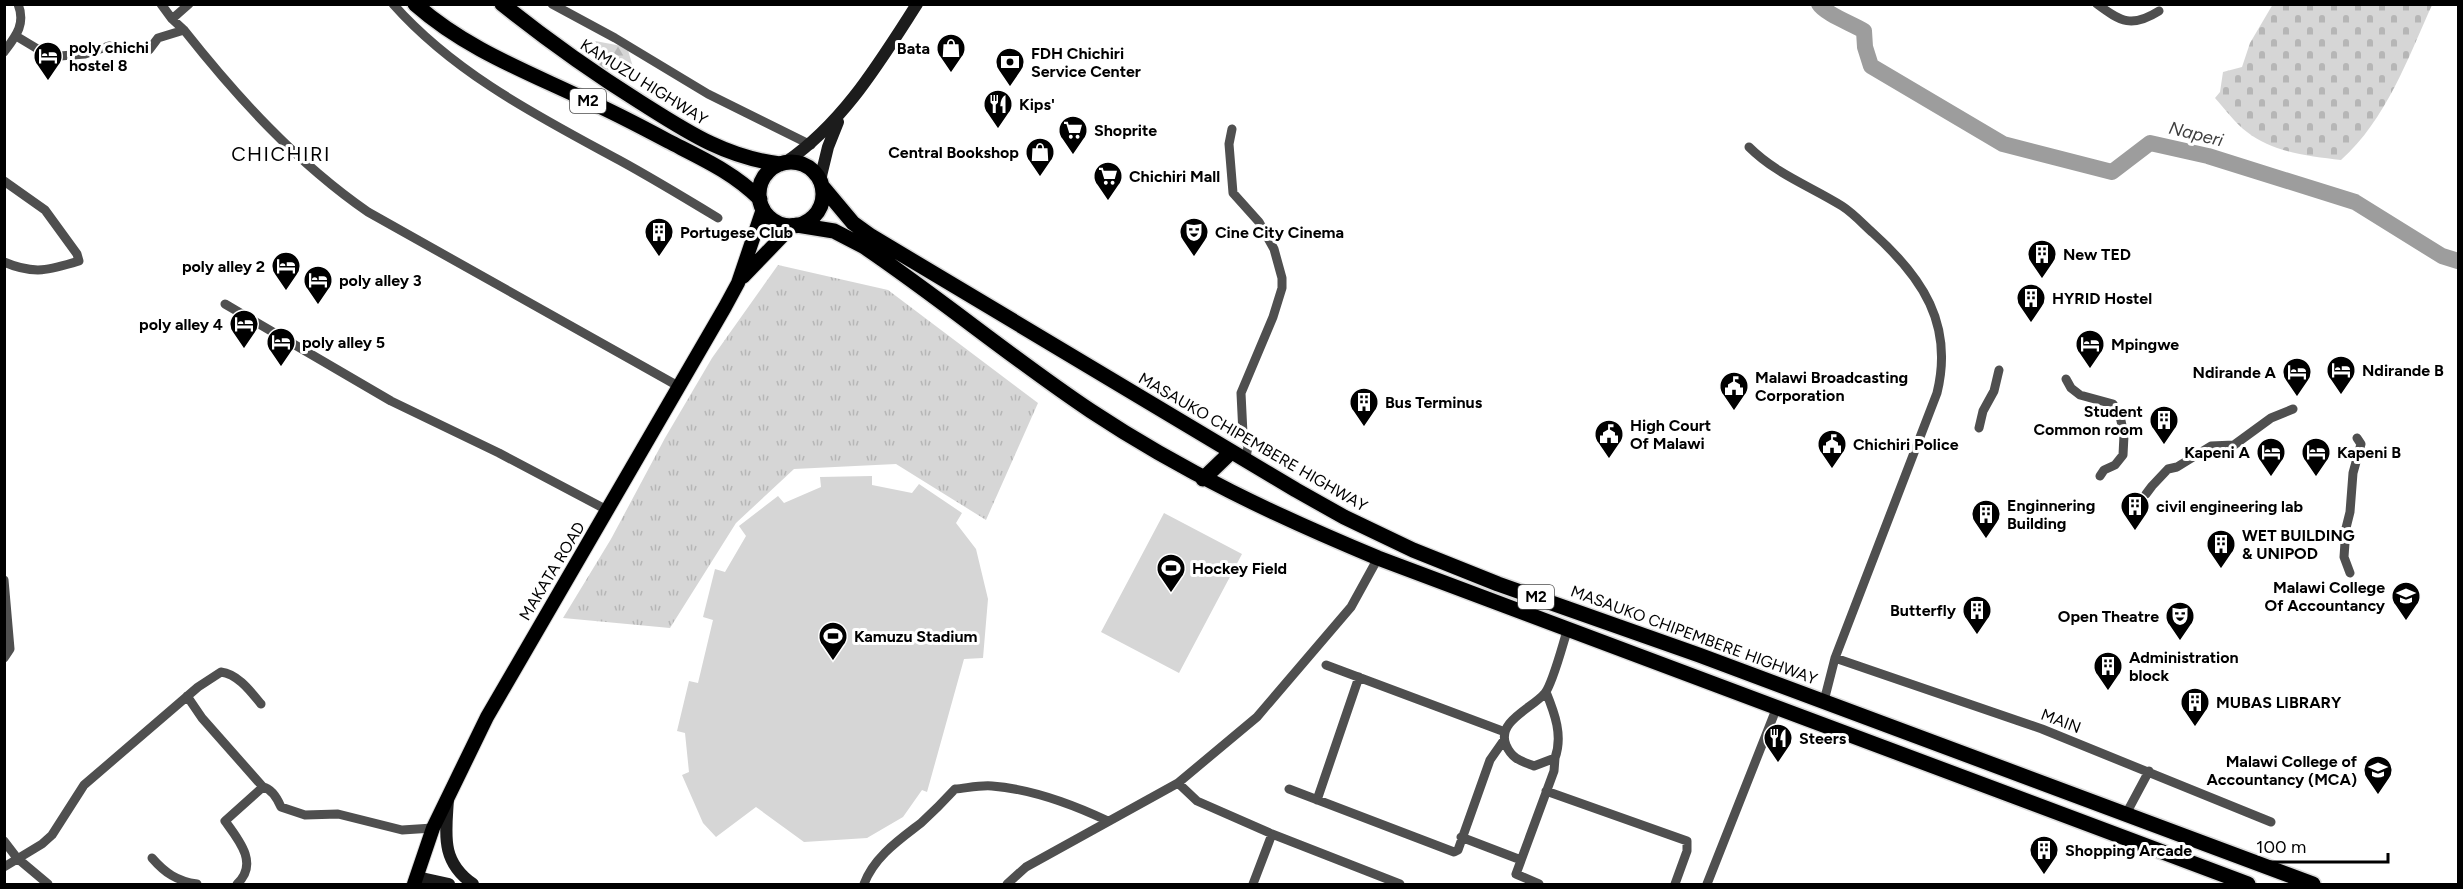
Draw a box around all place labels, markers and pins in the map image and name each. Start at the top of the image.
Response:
shop icon: Bata [935,32,967,74]
place label: poly chichi hostel 8 [69,38,149,75]
place label: Bata [897,39,930,58]
hotel icon: poly chichi hostel 8 [32,40,64,82]
place label: FDH Chichiri Service Center [1031,44,1141,81]
bank icon: FDH Chichiri Service Center [994,46,1026,88]
restaurant icon: Kips' [982,88,1014,130]
place label: Kips' [1019,95,1055,114]
supermarket icon: Shoprite [1057,114,1089,156]
place label: Shoprite [1094,121,1157,140]
shop icon: Central Bookshop [1024,136,1056,178]
place label: Central Bookshop [888,143,1019,162]
supermarket icon: Chichiri Mall [1092,160,1124,202]
place label: Chichiri Mall [1129,167,1220,186]
building icon: Portugese Club [643,216,675,258]
theatre icon: Cine City Cinema [1178,216,1210,258]
place label: Portugese Club [680,223,794,242]
place label: Cine City Cinema [1215,223,1344,242]
building icon: New TED [2026,238,2058,280]
place label: New TED [2063,245,2131,264]
hotel icon: poly alley 2 [270,250,302,292]
place label: poly alley 2 [182,257,265,276]
hotel icon: poly alley 3 [302,264,334,306]
place label: poly alley 3 [339,271,422,290]
building icon: HYRID Hostel [2015,282,2047,324]
place label: HYRID Hostel [2052,289,2152,308]
hotel icon: poly alley 4 [228,308,260,350]
place label: poly alley 4 [139,315,223,334]
hotel icon: poly alley 5 [265,326,297,368]
hotel icon: Mpingwe [2074,328,2106,370]
place label: poly alley 5 [302,333,385,352]
place label: Mpingwe [2111,335,2179,354]
hotel icon: Ndirande B [2325,354,2357,396]
hotel icon: Ndirande A [2281,356,2313,398]
place label: Ndirande B [2362,361,2444,380]
place label: Ndirande A [2193,363,2277,382]
place label: Malawi Broadcasting Corporation [1755,368,1908,405]
public building icon: Malawi Broadcasting Corporation [1718,370,1750,412]
building icon: Bus Terminus [1348,386,1380,428]
place label: Bus Terminus [1385,393,1483,412]
place label: Student Common room [2033,402,2143,439]
building icon: Student Common room [2148,404,2180,446]
place label: High Court Of Malawi [1630,416,1711,453]
public building icon: High Court Of Malawi [1593,418,1625,460]
public building icon: Chichiri Police [1816,428,1848,470]
place label: Chichiri Police [1853,435,1959,454]
hotel icon: Kapeni A [2255,436,2287,478]
hotel icon: Kapeni B [2300,436,2332,478]
place label: Kapeni A [2184,443,2251,462]
place label: Kapeni B [2337,443,2401,462]
building icon: civil engineering lab [2119,490,2151,532]
place label: Enginnering Building [2007,496,2095,533]
place label: civil engineering lab [2156,497,2304,516]
building icon: Enginnering Building [1970,498,2002,540]
place label: WET BUILDING & UNIPOD [2242,526,2355,563]
building icon: WET BUILDING & UNIPOD [2205,528,2237,570]
sports icon: Hockey Field [1155,552,1187,594]
place label: Hockey Field [1192,559,1287,578]
place label: Malawi College Of Accountancy [2265,578,2386,615]
school or university icon: Malawi College Of Accountancy [2390,580,2422,622]
building icon: Butterfly [1961,594,1993,636]
theatre icon: Open Theatre [2164,600,2196,642]
place label: Butterfly [1890,601,1957,620]
place label: Open Theatre [2058,607,2159,626]
sports icon: Kamuzu Stadium [817,620,849,662]
place label: Kamuzu Stadium [854,627,978,646]
place label: Administration block [2129,648,2239,685]
building icon: Administration block [2092,650,2124,692]
building icon: MUBAS LIBRARY [2179,686,2211,728]
place label: MUBAS LIBRARY [2216,693,2342,712]
restaurant icon: Steers [1762,722,1794,764]
place label: Steers [1799,729,1847,748]
place label: Malawi College of Accountancy (MCA) [2207,752,2358,789]
school or university icon: Malawi College of Accountancy (MCA) [2362,754,2394,796]
building icon: Shopping Arcade [2028,834,2060,876]
place label: Shopping Arcade [2065,841,2192,860]

